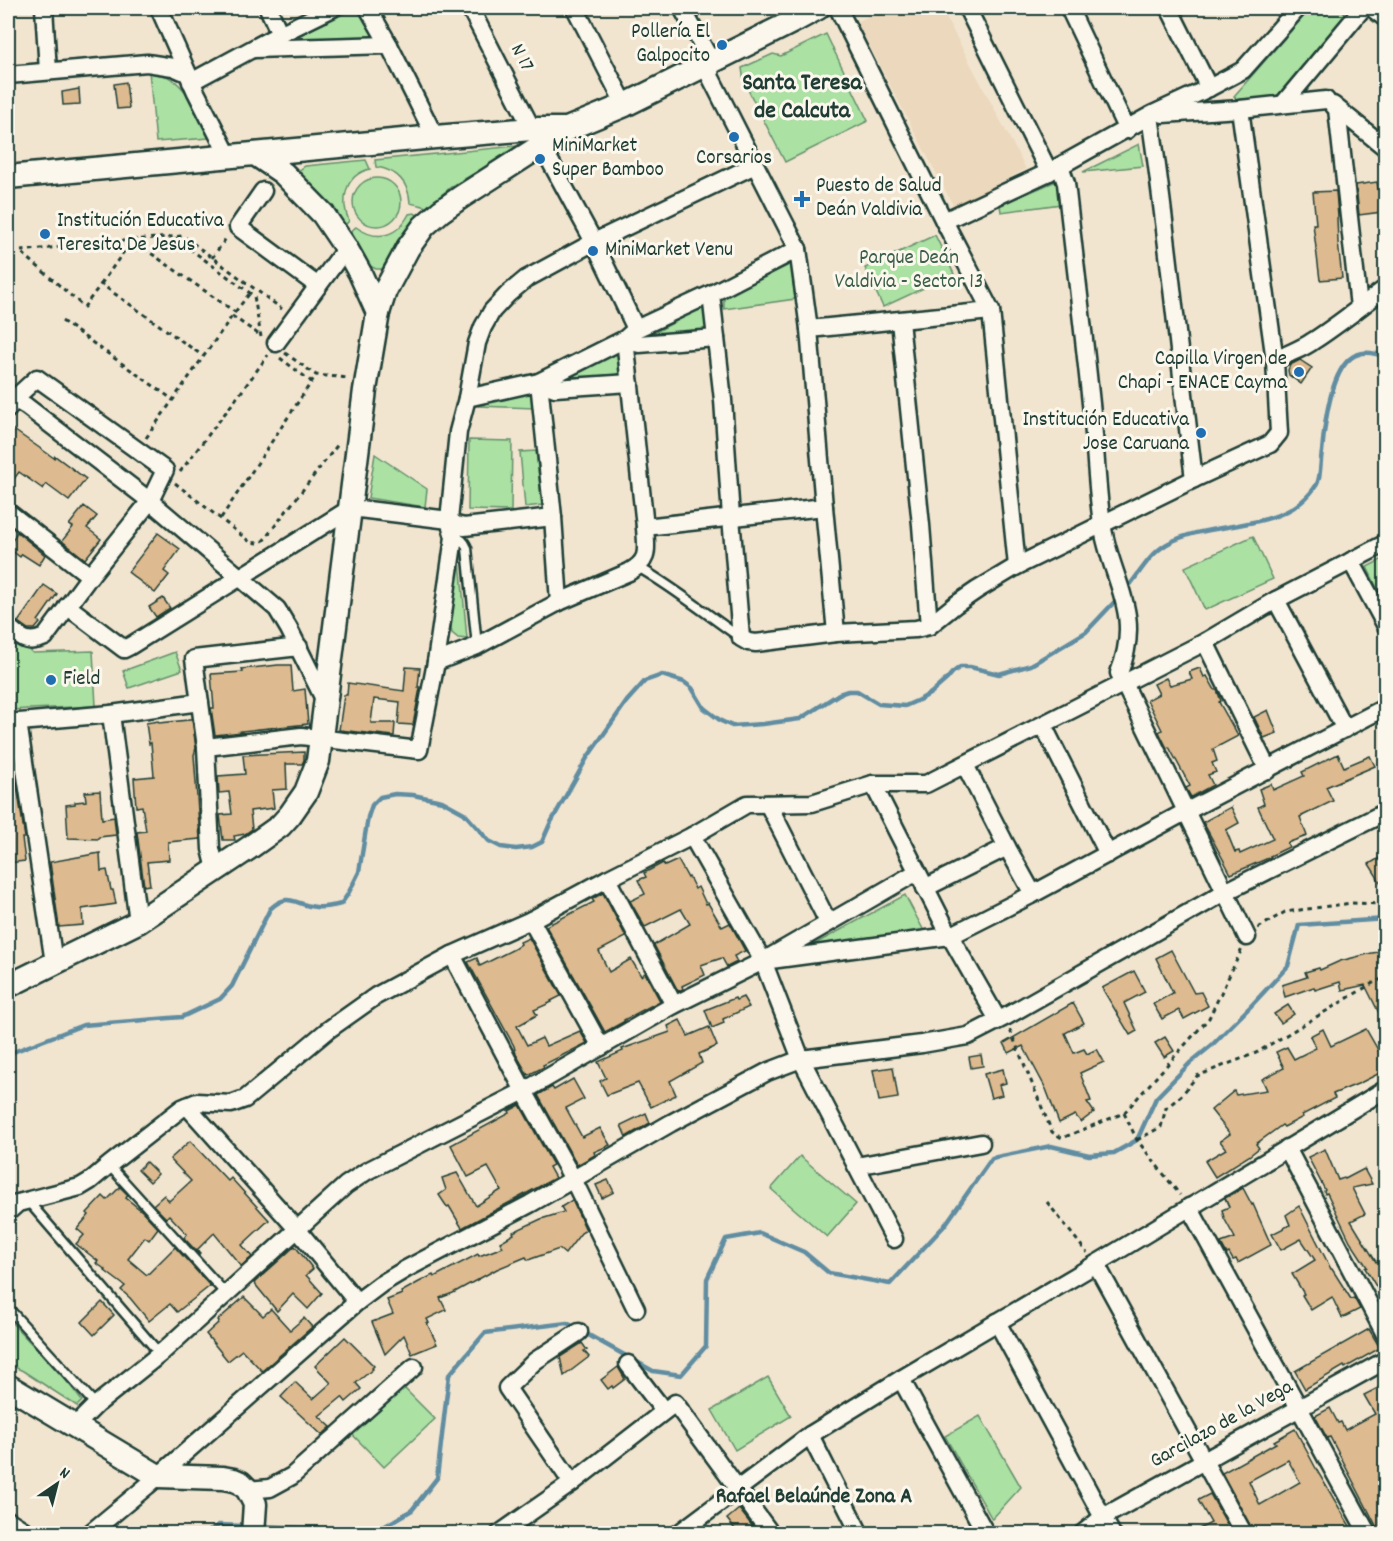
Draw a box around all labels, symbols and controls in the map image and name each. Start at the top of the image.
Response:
place label: Pollería El Galpocito [631,18,710,72]
marker: Pollería El Galpocito [715,38,729,52]
street label: N 17 [501,39,541,77]
district label: Santa Teresa de Calcuta [742,67,862,129]
marker: Corsarios [727,130,741,144]
place label: MiniMarket Super Bamboo [552,132,664,186]
place label: Corsarios [696,144,772,174]
marker: MiniMarket Super Bamboo [533,152,547,166]
place label: Puesto de Salud Deán Valdivia [816,172,941,226]
marker: Puesto de Salud Deán Valdivia [793,190,811,208]
place label: Institución Educativa Teresita De Jesus [57,207,225,261]
marker: Institución Educativa Teresita De Jesus [38,227,52,241]
place label: MiniMarket Venu [605,236,733,266]
marker: MiniMarket Venu [586,244,600,258]
park label: Parque Deán Valdivia - Sector 13 [835,244,983,298]
place label: Capilla Virgen de Chapi - ENACE Cayma [1118,345,1288,399]
marker: Capilla Virgen de Chapi - ENACE Cayma [1292,365,1306,379]
place label: Institución Educativa Jose Caruana [1022,406,1190,460]
marker: Institución Educativa Jose Caruana [1194,426,1208,440]
place label: Field [63,665,100,695]
marker: Field [44,673,58,687]
street label: Garcilazo de la Vega [1145,1373,1300,1477]
north arrow [27,1454,87,1514]
text: N [54,1462,74,1486]
district label: Rafael Belaúnde Zona A [716,1482,912,1513]

